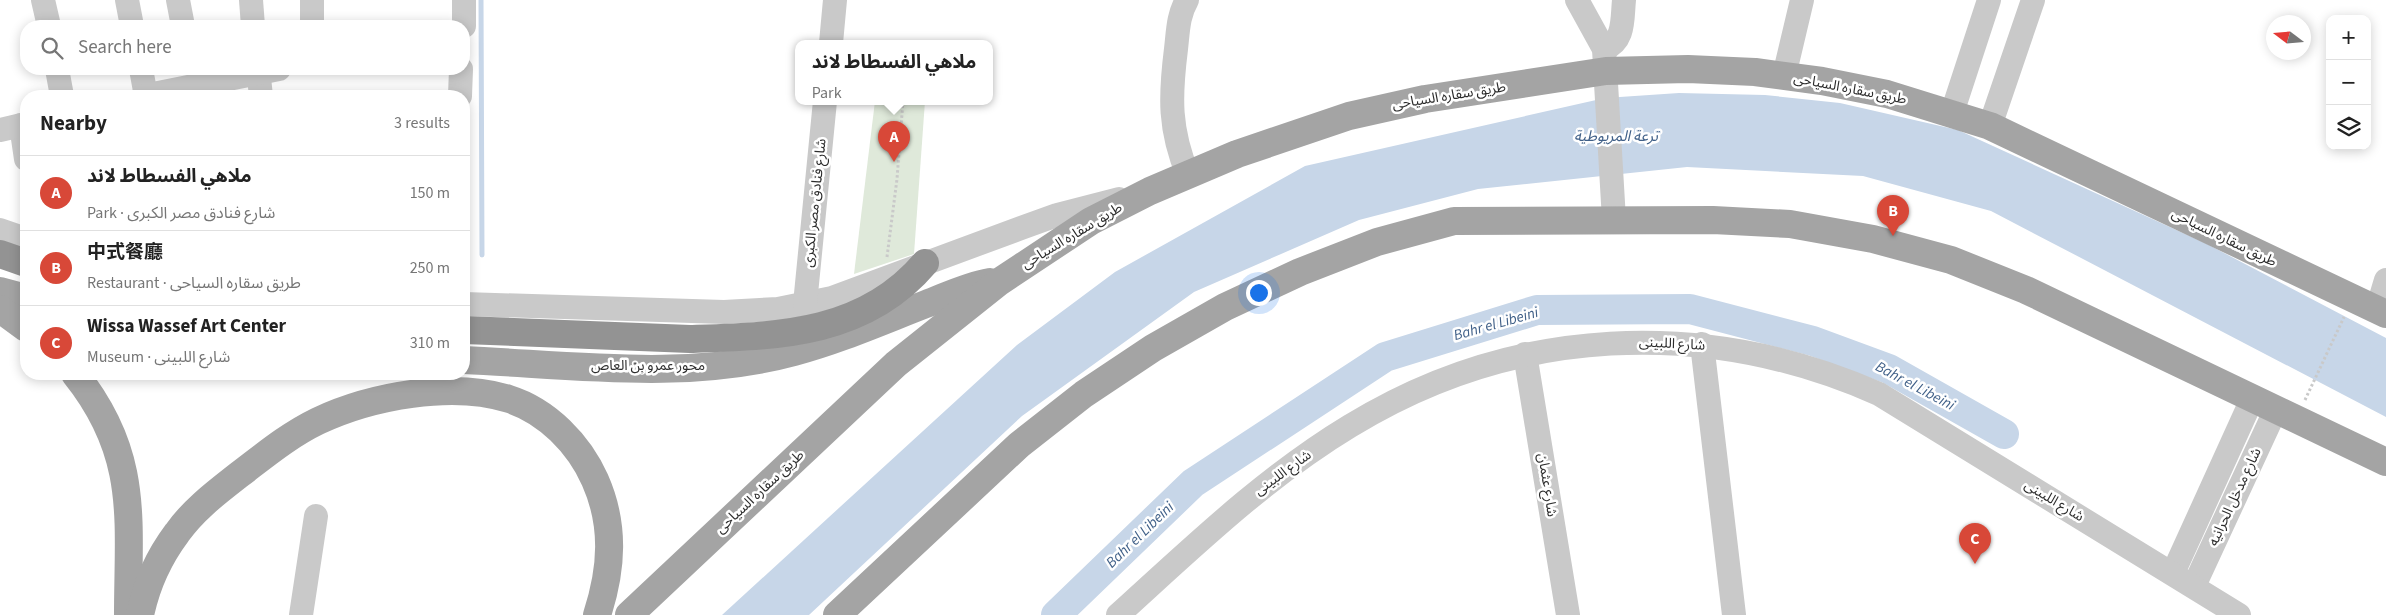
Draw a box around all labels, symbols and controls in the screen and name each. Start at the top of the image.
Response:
north arrow [2266,15,2311,60]
map controls [2326,15,2371,150]
button: + [2326,15,2371,60]
search box [20,20,470,75]
icon: search [38,34,66,62]
text: Search here [78,34,172,61]
popup [795,40,993,105]
text: ملاهي الفسطاط لاند [812,49,976,76]
button: − [2326,60,2371,105]
street label: طريق سقاره السياحى [1792,68,1908,110]
street label: طريق سقاره السياحى [1391,77,1507,115]
text: Park [812,82,842,104]
button: layers [2326,105,2371,150]
text: Nearby [40,108,107,138]
text: 3 results [394,112,450,134]
pin: A [878,121,910,162]
water label: ترعة المريوطية [1574,126,1661,147]
street label: شارع فنادق مصر الكبرى [798,137,832,268]
text: ملاهي الفسطاط لاند [87,163,252,190]
text: A [51,182,61,204]
text: 150 m [410,182,450,204]
pin: B [1877,195,1909,236]
street label: طريق سقاره السياحى [1018,198,1126,274]
text: Park · شارع فنادق مصر الكبرى [87,202,275,224]
street label: طريق سقاره السياحى [2168,204,2280,272]
text: 中式餐廳 [87,239,163,266]
text: B [51,257,61,279]
text: 250 m [410,257,450,279]
text: Restaurant · طريق سقاره السياحى [87,272,301,294]
your location [1246,280,1272,306]
water label: Bahr el Libeini [1451,302,1541,346]
text: Wissa Wassef Art Center [87,313,286,340]
text: C [51,332,61,354]
text: 310 m [410,332,450,354]
street label: شارع اللبينى [1638,332,1706,356]
text: Museum · شارع اللبينى [87,346,230,368]
street label: محور عمرو بن العاص [591,356,705,376]
water label: Bahr el Libeini [1872,356,1959,416]
street label: شارع اللبينى [1250,445,1316,501]
street label: شارع مدخل الحرانيه [2203,445,2267,549]
street label: طريق سقاره السياحى [711,446,809,538]
street label: شارع عثمان [1532,452,1562,518]
street label: شارع اللبينى [2020,475,2088,527]
water label: Bahr el Libeini [1101,497,1179,573]
pin: C [1959,523,1991,564]

